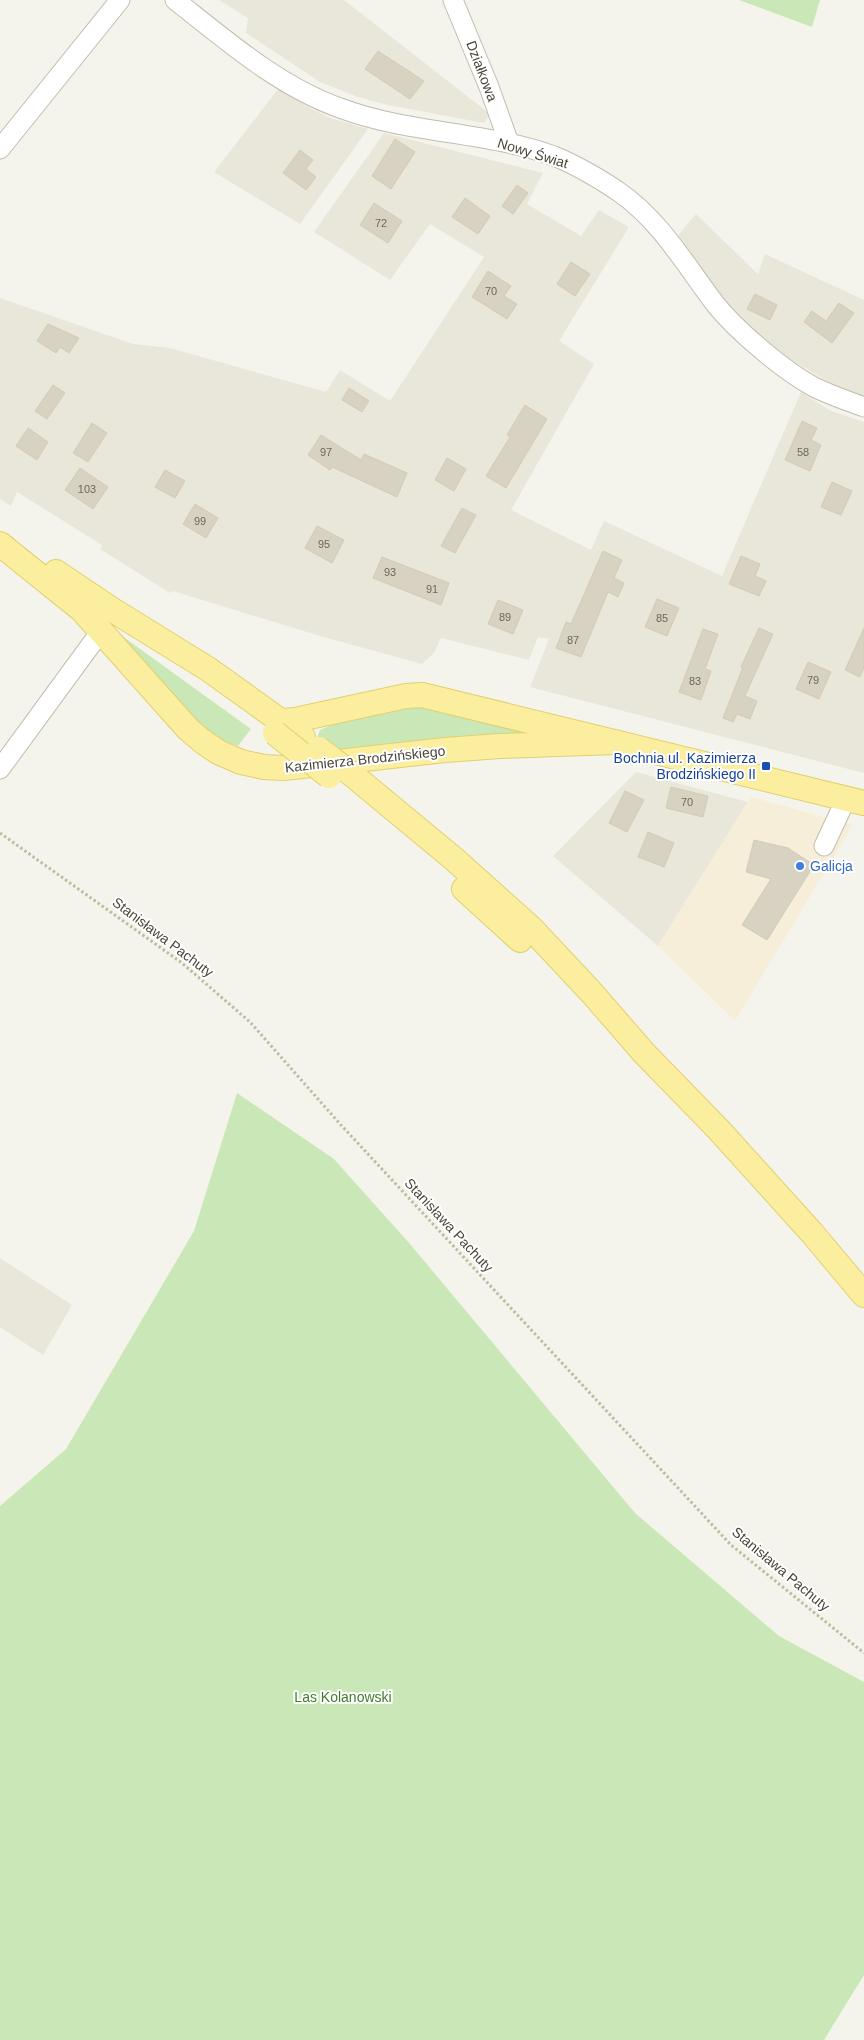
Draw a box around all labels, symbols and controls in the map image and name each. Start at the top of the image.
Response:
street label: Działkowa [463,38,501,104]
street label: Nowy Świat [496,134,571,171]
house number: 72 [375,217,387,229]
house number: 70 [485,285,497,297]
house number: 97 [320,446,332,458]
house number: 58 [797,446,809,458]
house number: 103 [78,483,96,495]
house number: 99 [194,515,206,527]
house number: 95 [318,538,330,550]
house number: 93 [384,566,396,578]
house number: 91 [426,583,438,595]
house number: 89 [499,611,511,623]
house number: 85 [656,612,668,624]
house number: 87 [567,634,579,646]
house number: 79 [807,674,819,686]
house number: 83 [689,675,701,687]
street label: Kazimierza Brodzińskiego [284,743,446,775]
place label: Bochnia ul. Kazimierza Brodzińskiego II [614,750,756,782]
marker: Bochnia ul. Kazimierza Brodzińskiego II [760,760,772,772]
house number: 70 [681,796,693,808]
place label: Galicja [810,858,853,874]
marker: Galicja [794,860,806,872]
street label: Stanisława Pachuty [109,894,217,980]
street label: Stanisława Pachuty [401,1175,497,1275]
street label: Stanisława Pachuty [729,1524,833,1614]
park label: Las Kolanowski [294,1689,392,1705]

